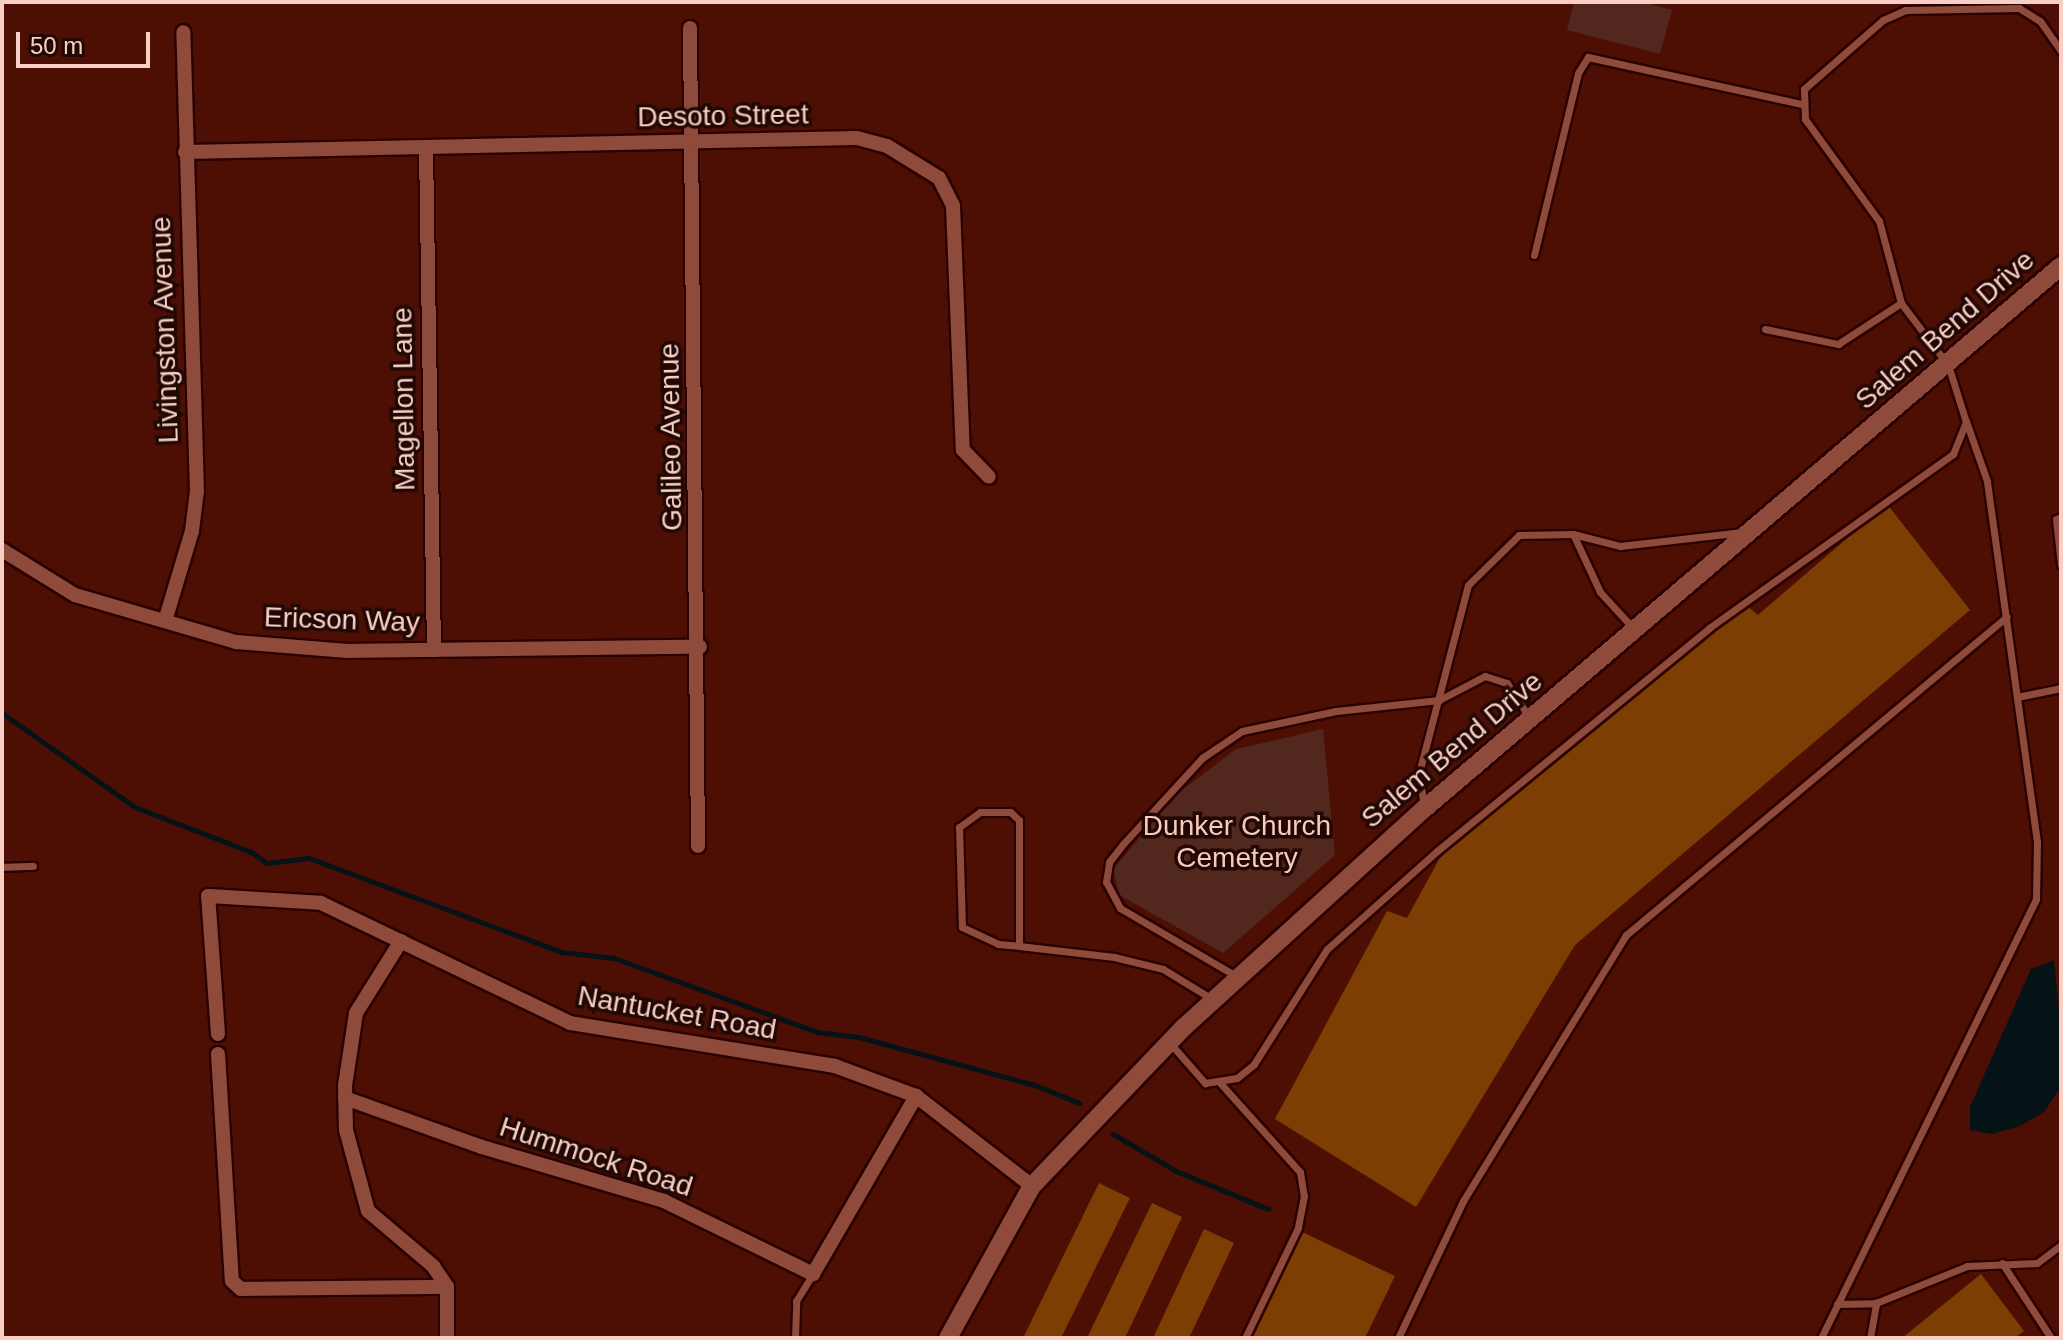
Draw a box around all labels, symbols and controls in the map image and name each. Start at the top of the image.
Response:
scale bar [20,16,154,66]
text: 50 m [30,32,83,59]
street label: Desoto Street [637,98,809,134]
street label: Livingston Avenue [144,215,186,445]
street label: Salem Bend Drive [1849,243,2041,417]
street label: Magellon Lane [386,307,422,491]
street label: Galileo Avenue [653,342,689,532]
street label: Ericson Way [263,600,421,640]
street label: Salem Bend Drive [1355,665,1549,835]
park label: Dunker Church Cemetery [1143,809,1331,875]
street label: Nantucket Road [575,979,779,1047]
street label: Hummock Road [495,1110,697,1204]

